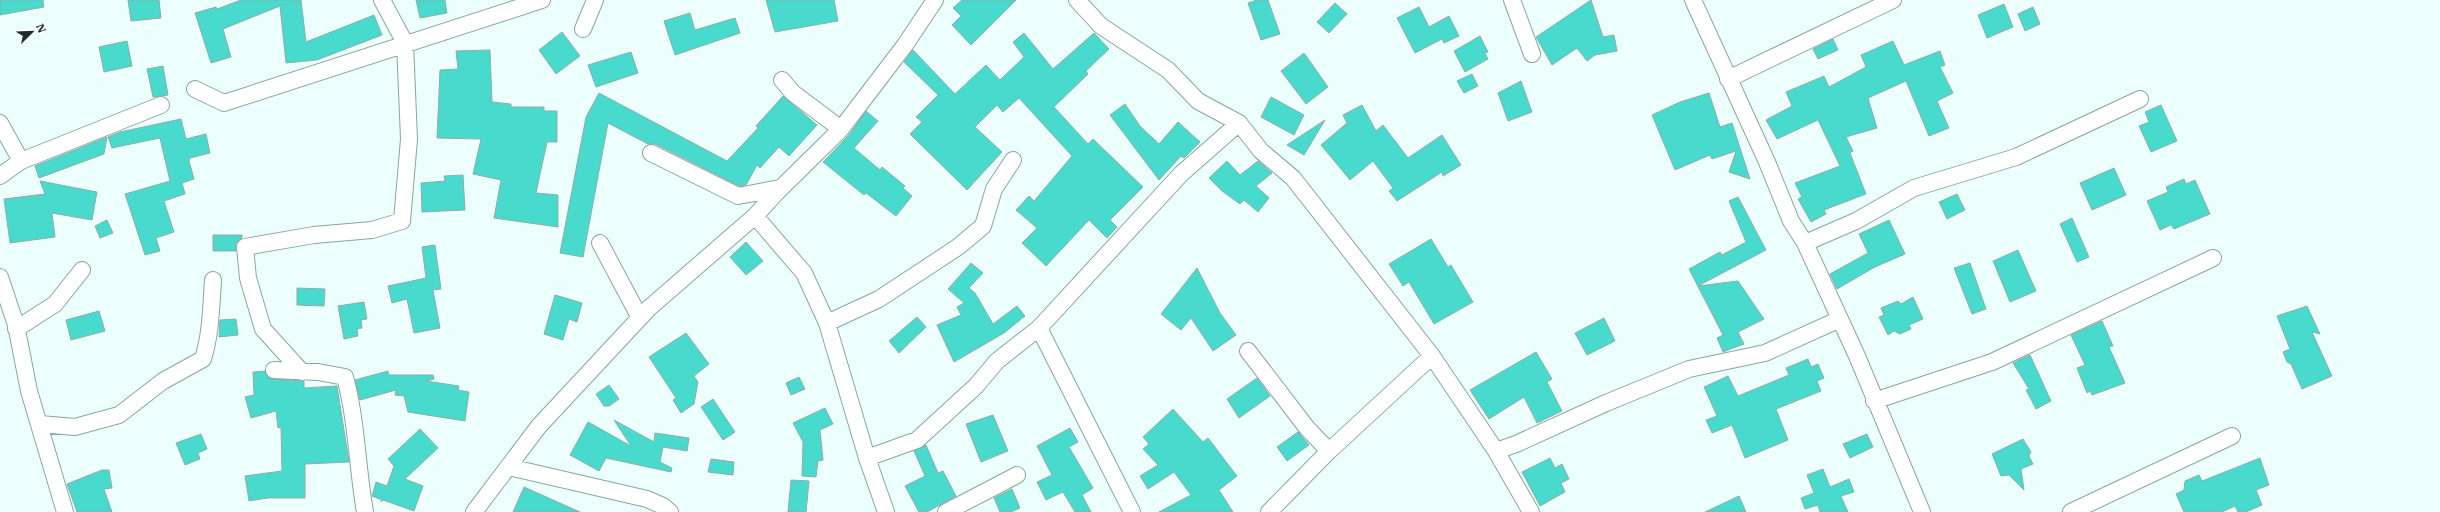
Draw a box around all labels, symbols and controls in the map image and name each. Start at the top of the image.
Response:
north arrow [12,12,52,52]
text: N [33,21,49,35]

